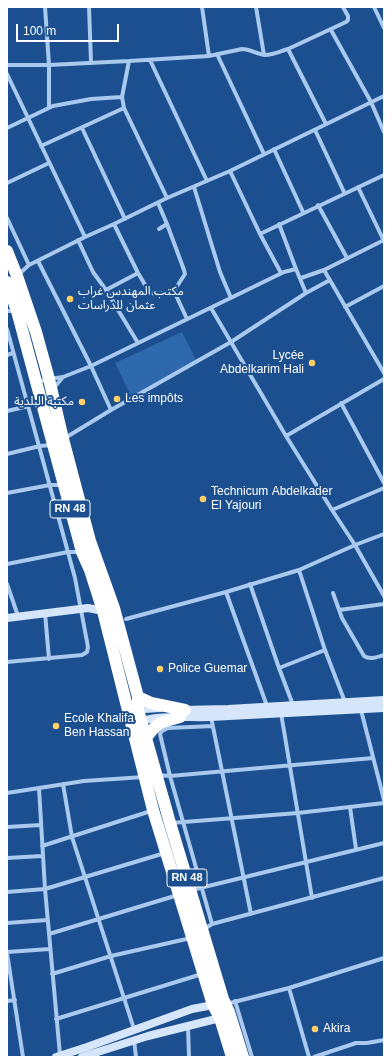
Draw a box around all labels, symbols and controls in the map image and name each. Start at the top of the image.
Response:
scale bar [18,16,121,42]
text: 100 m [23,24,56,38]
place label: مكتب المهندس غراب عثمان للدراسات [78,285,184,313]
marker: مكتب المهندس غراب عثمان للدراسات [65,294,75,304]
place label: Lycée Abdelkarim Hali [220,349,304,377]
marker: Lycée Abdelkarim Hali [307,358,317,368]
place label: Les impôts [125,392,183,406]
marker: Les impôts [112,394,122,404]
place label: مكتبة البلدية [14,395,74,409]
marker: مكتبة البلدية [77,397,87,407]
place label: Technicum Abdelkader El Yajouri [211,485,332,513]
marker: Technicum Abdelkader El Yajouri [198,494,208,504]
road number: RN 48 [50,500,90,518]
place label: Police Guemar [168,662,247,676]
marker: Police Guemar [155,664,165,674]
place label: Ecole Khalifa Ben Hassan [64,712,134,740]
marker: Ecole Khalifa Ben Hassan [51,721,61,731]
road number: RN 48 [167,869,207,887]
place label: Akira [323,1022,350,1036]
marker: Akira [310,1024,320,1034]

